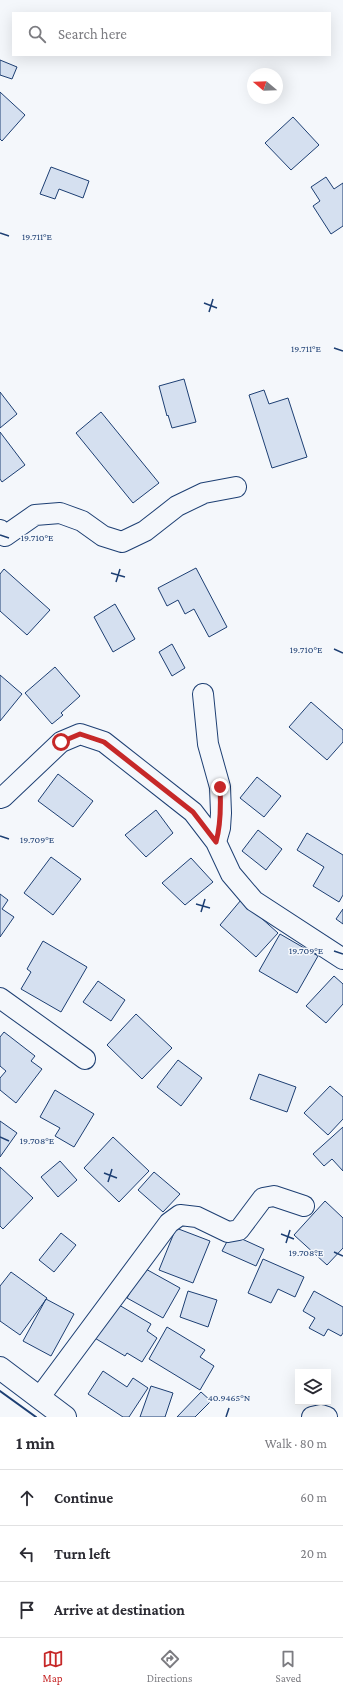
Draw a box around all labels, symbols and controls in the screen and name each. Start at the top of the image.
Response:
search box [12,12,331,56]
icon: search [26,23,48,45]
text: Search here [58,26,127,42]
north arrow [247,68,283,104]
text: 19.711°E [22,231,53,242]
text: 19.711°E [291,343,322,354]
text: 19.710°E [21,532,54,543]
text: 19.710°E [290,644,323,655]
route start [52,733,70,751]
route end [211,778,229,796]
text: 19.709°E [20,834,55,845]
text: 19.709°E [289,945,324,956]
text: 19.708°E [20,1135,55,1146]
text: 19.708°E [289,1247,324,1258]
map controls [295,1369,331,1405]
button: layers [295,1369,331,1405]
text: 40.9465°N [208,1392,251,1403]
text: 1 min [16,1434,55,1453]
text: Walk · 80 m [265,1436,327,1451]
icon: ahead [16,1487,38,1509]
text: Continue [54,1490,113,1506]
text: 60 m [300,1490,327,1505]
icon: left [16,1543,38,1565]
text: Turn left [54,1546,110,1562]
text: 20 m [301,1546,327,1561]
icon: arrive [16,1599,38,1621]
text: Arrive at destination [54,1602,185,1618]
tab: Map [42,1648,64,1684]
tab: Directions [147,1648,192,1684]
tab: Saved [276,1648,301,1684]

